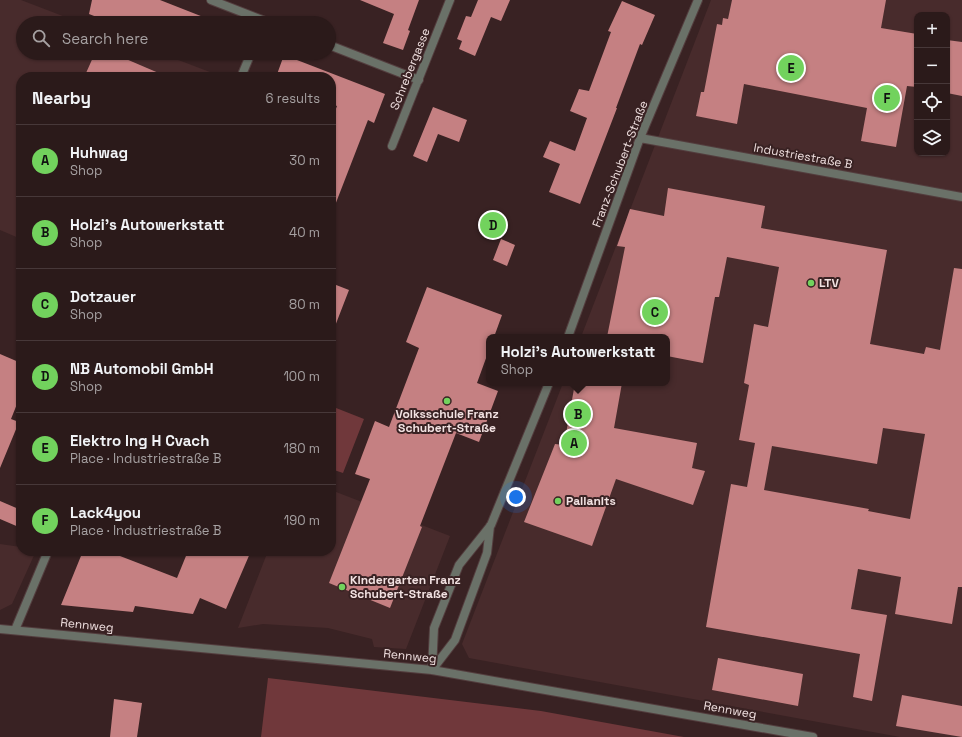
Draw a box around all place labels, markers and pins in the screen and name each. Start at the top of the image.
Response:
pin: E [778,53,804,83]
pin: F [874,83,900,113]
pin: D [480,210,506,240]
place label: LTV [819,275,839,291]
marker: LTV [806,278,816,288]
pin: C [642,297,668,327]
marker: Volksschule Franz Schubert-Straße [442,396,452,406]
pin: B [565,399,591,429]
place label: Volksschule Franz Schubert-Straße [395,406,499,436]
pin: A [561,428,587,458]
place label: Pallanits [566,493,616,509]
marker: Pallanits [553,496,563,506]
place label: Kindergarten Franz Schubert-Straße [350,572,461,602]
marker: Kindergarten Franz Schubert-Straße [337,582,347,592]

